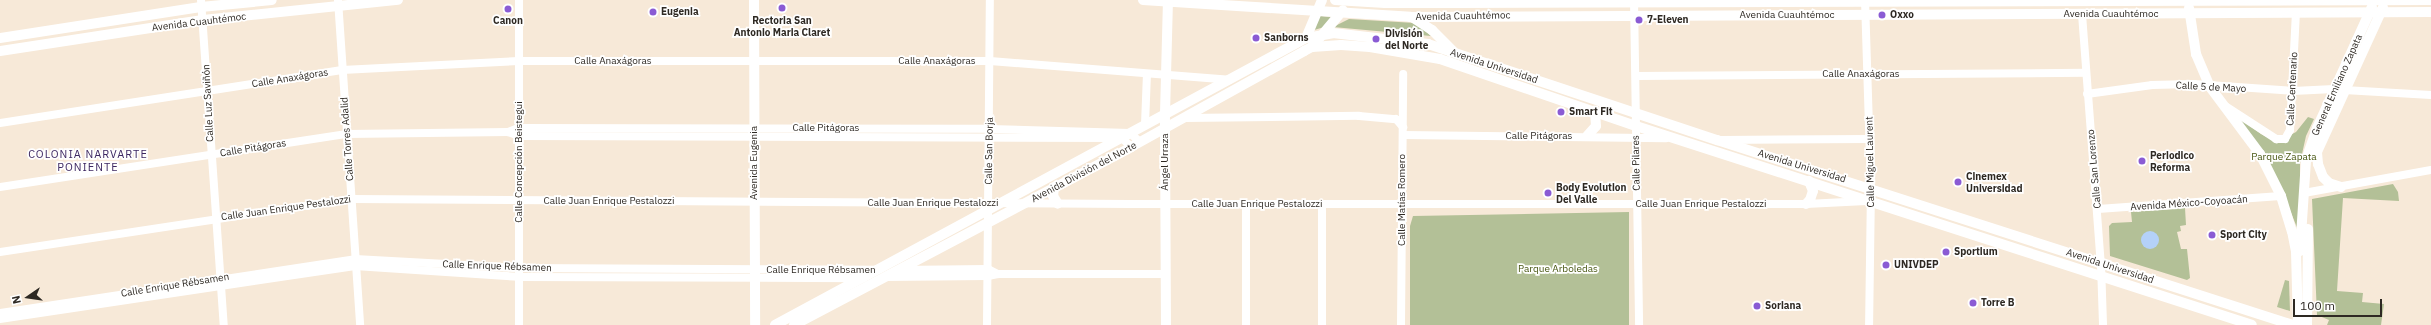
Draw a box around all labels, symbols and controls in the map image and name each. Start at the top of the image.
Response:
marker: Rectoria San Antonio Maria Claret [777,3,787,13]
marker: Canon [503,4,513,14]
place label: Eugenia [661,6,699,18]
marker: Eugenia [648,7,658,17]
street label: Avenida Cuauhtémoc [2063,8,2159,20]
street label: Avenida Cuauhtémoc [1415,9,1511,23]
street label: Avenida Cuauhtémoc [1739,9,1835,21]
place label: Oxxo [1890,9,1914,21]
street label: Avenida Cuauhtémoc [151,10,247,34]
marker: Oxxo [1877,10,1887,20]
place label: Rectoria San Antonio Maria Claret [734,14,830,38]
place label: 7-Eleven [1647,14,1689,26]
place label: Canon [493,15,523,27]
marker: 7-Eleven [1634,15,1644,25]
place label: División del Norte [1385,27,1428,50]
place label: Sanborns [1264,32,1309,44]
street label: General Emiliano Zapata [2309,32,2365,138]
marker: Sanborns [1251,33,1261,43]
marker: División del Norte [1370,33,1382,45]
street label: Avenida Universidad [1449,46,1539,86]
street label: Calle Centenario [2284,52,2300,126]
street label: Calle Anaxágoras [574,55,652,67]
street label: Calle Anaxágoras [898,55,976,67]
street label: Calle Luz Saviñón [200,64,216,142]
street label: Calle Anaxágoras [251,66,329,90]
street label: Calle Anaxágoras [1822,68,1900,80]
street label: Calle 5 de Mayo [2175,79,2247,95]
street label: Calle Torres Adalid [338,97,356,181]
street label: Calle Concepción Beistegui [513,101,525,223]
place label: Smart Fit [1569,106,1613,118]
marker: Smart Fit [1556,107,1566,117]
street label: Calle Miguel Laurent [1863,116,1877,208]
street label: Calle San Borja [982,117,996,185]
street label: Calle Pitágoras [793,122,859,134]
street label: Avenida Eugenia [748,126,760,200]
street label: Calle San Lorenzo [2085,129,2103,209]
street label: Calle Pitágoras [1506,130,1572,142]
street label: Ángel Urraza [1159,133,1171,191]
street label: Calle Pilares [1630,135,1642,191]
street label: Calle Pitágoras [219,137,287,159]
street label: Avenida División del Norte [1029,139,1139,205]
street label: Avenida Universidad [1756,147,1848,185]
district label: COLONIA NARVARTE PONIENTE [28,148,148,174]
place label: Periodico Reforma [2150,149,2194,172]
park label: Parque Zapata [2251,151,2317,163]
street label: Calle Matías Romero [1396,154,1408,246]
marker: Periodico Reforma [2137,156,2147,166]
place label: Cinemex Universidad [1966,170,2022,194]
marker: Cinemex Universidad [1953,177,1963,187]
place label: Body Evolution Del Valle [1556,181,1626,204]
marker: Body Evolution Del Valle [1543,188,1553,198]
street label: Calle Juan Enrique Pestalozzi [220,193,352,223]
street label: Avenida México-Coyoacán [2130,193,2248,213]
street label: Calle Juan Enrique Pestalozzi [543,195,675,207]
street label: Calle Juan Enrique Pestalozzi [867,197,999,209]
street label: Calle Juan Enrique Pestalozzi [1191,198,1323,210]
street label: Calle Juan Enrique Pestalozzi [1635,198,1767,210]
place label: Sport City [2220,229,2267,241]
marker: Sport City [2207,230,2217,240]
place label: Sportium [1954,246,1998,258]
street label: Avenida Universidad [2065,246,2155,286]
marker: Sportium [1941,247,1951,257]
street label: Calle Enrique Rébsamen [442,258,552,274]
place label: UNIVDEP [1894,259,1939,271]
marker: UNIVDEP [1881,260,1891,270]
park label: Parque Arboledas [1518,263,1598,275]
street label: Calle Enrique Rébsamen [766,264,876,276]
street label: Calle Enrique Rébsamen [120,271,230,299]
north arrow [8,277,48,317]
scale bar [2295,291,2384,317]
text: N [9,294,24,305]
place label: Torre B [1981,297,2015,309]
marker: Torre B [1968,298,1978,308]
text: 100 m [2300,298,2335,313]
place label: Soriana [1765,300,1801,312]
marker: Soriana [1752,301,1762,311]

